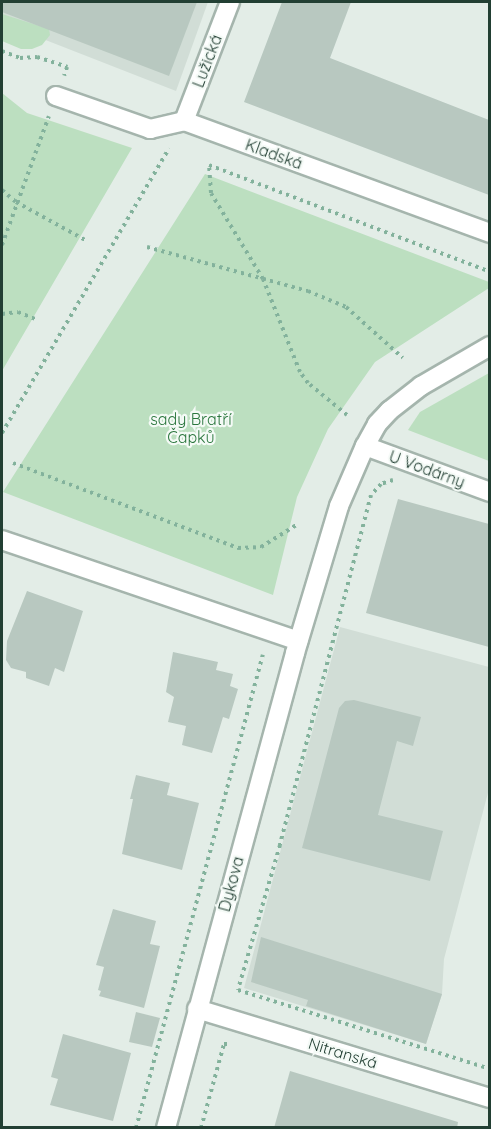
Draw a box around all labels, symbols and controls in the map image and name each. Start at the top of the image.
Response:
street label: Lužická [188,32,226,90]
street label: Kladská [243,135,305,173]
park label: sady Bratří Čapků [150,409,232,447]
street label: U Vodárny [386,446,468,492]
street label: Dykova [214,854,248,914]
street label: Nitranská [306,1033,380,1073]

